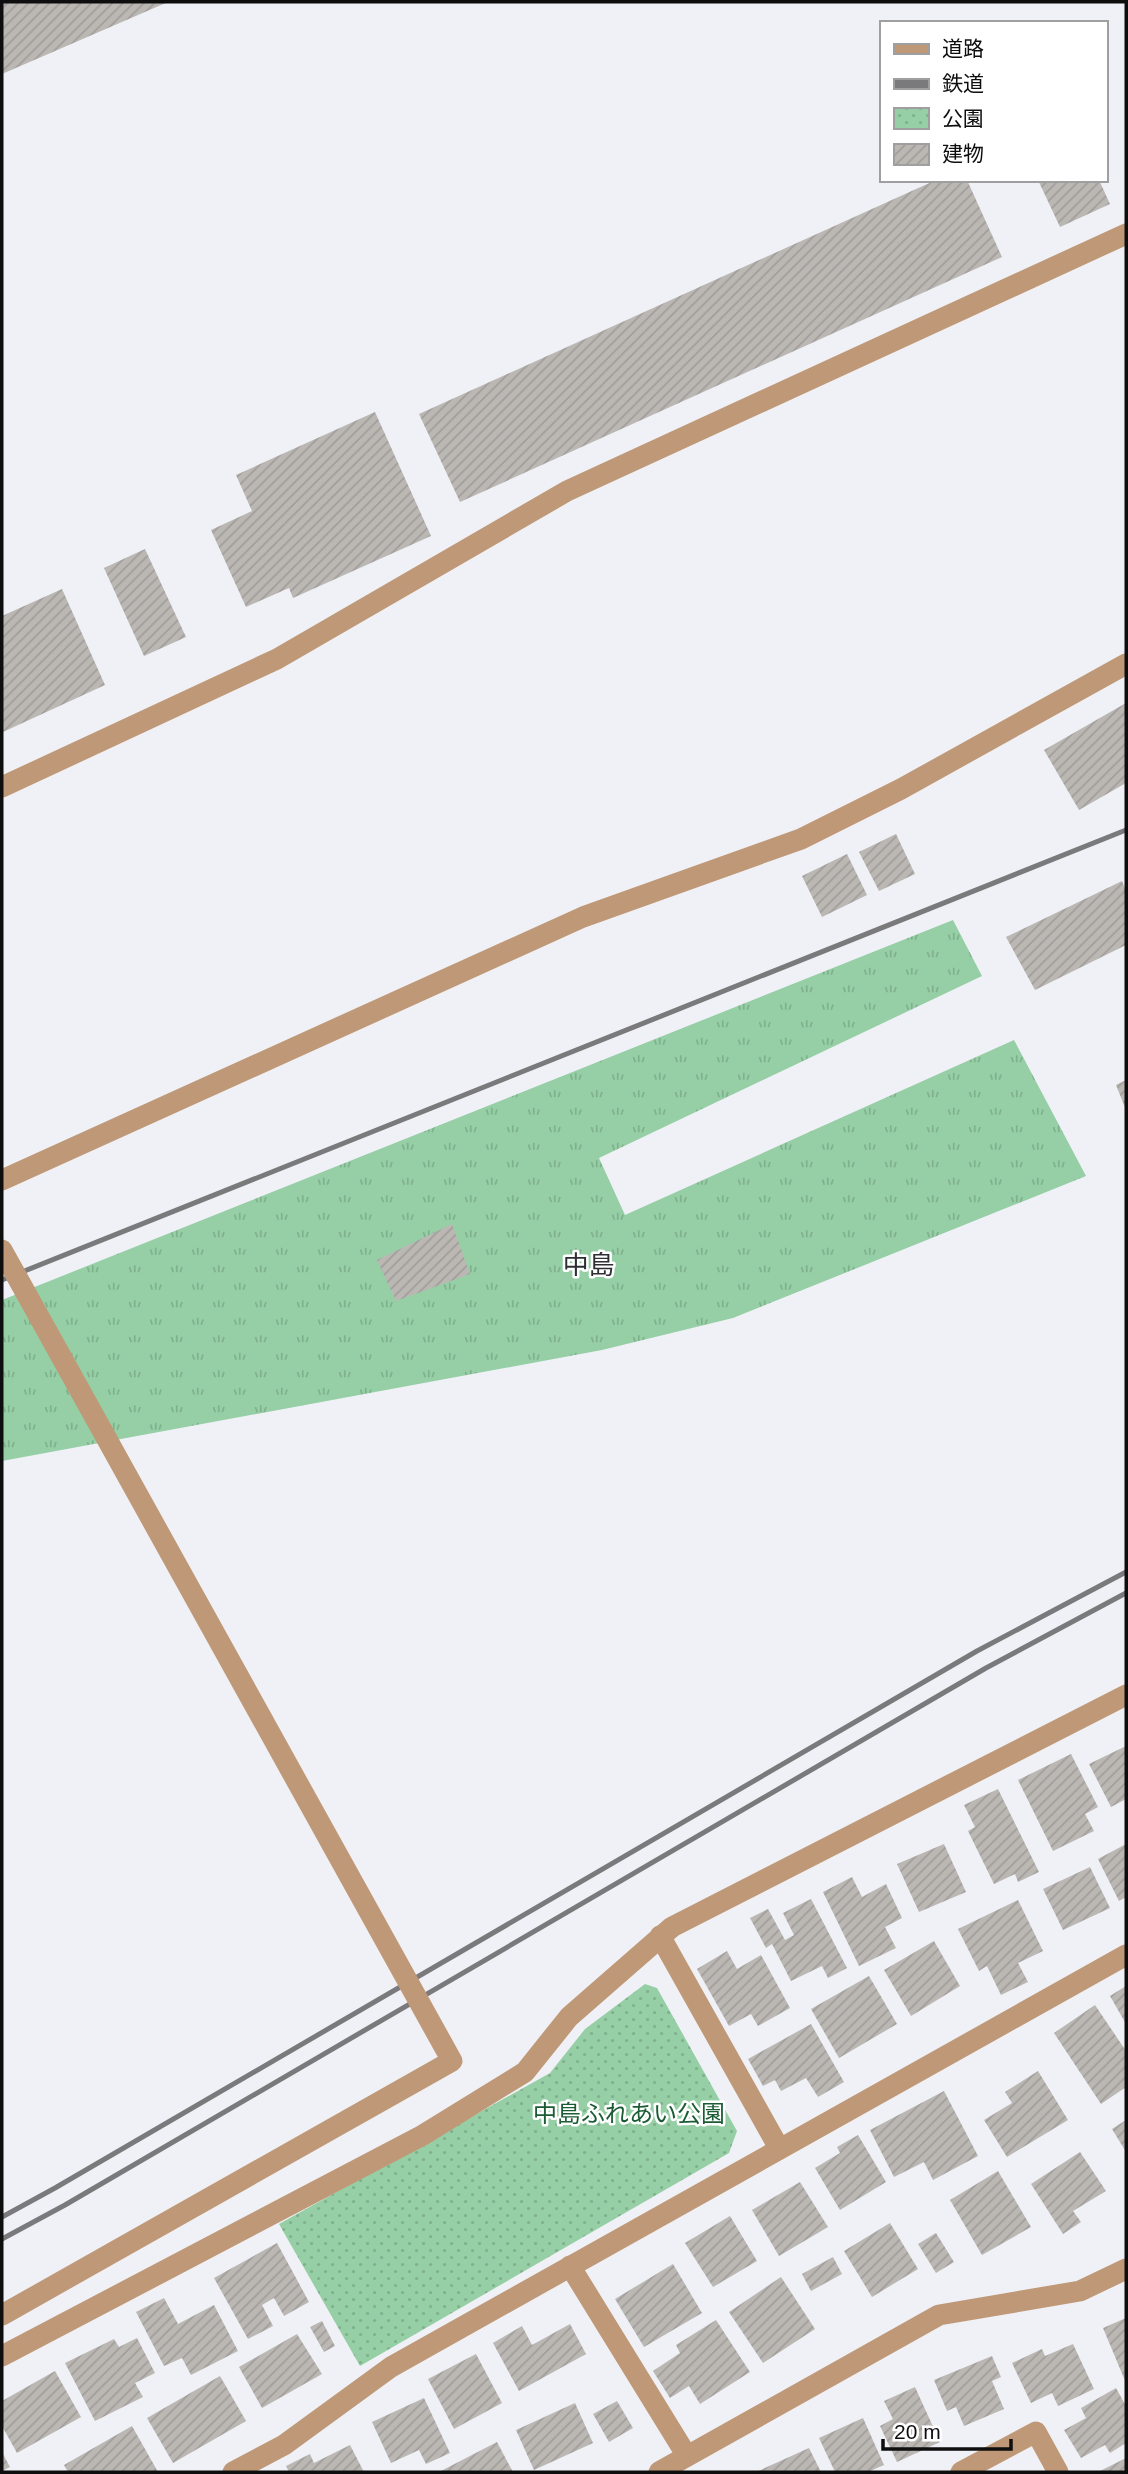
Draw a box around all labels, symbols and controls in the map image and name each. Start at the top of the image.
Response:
legend [880,21,1107,182]
text: 道路 [942,37,984,60]
text: 鉄道 [942,72,984,95]
text: 公園 [942,107,984,130]
text: 建物 [942,142,984,165]
district label: 中島 [563,1250,615,1280]
park label: 中島ふれあい公園 [533,2100,725,2127]
scale bar [883,2408,1011,2452]
text: 20 m [894,2420,941,2443]

